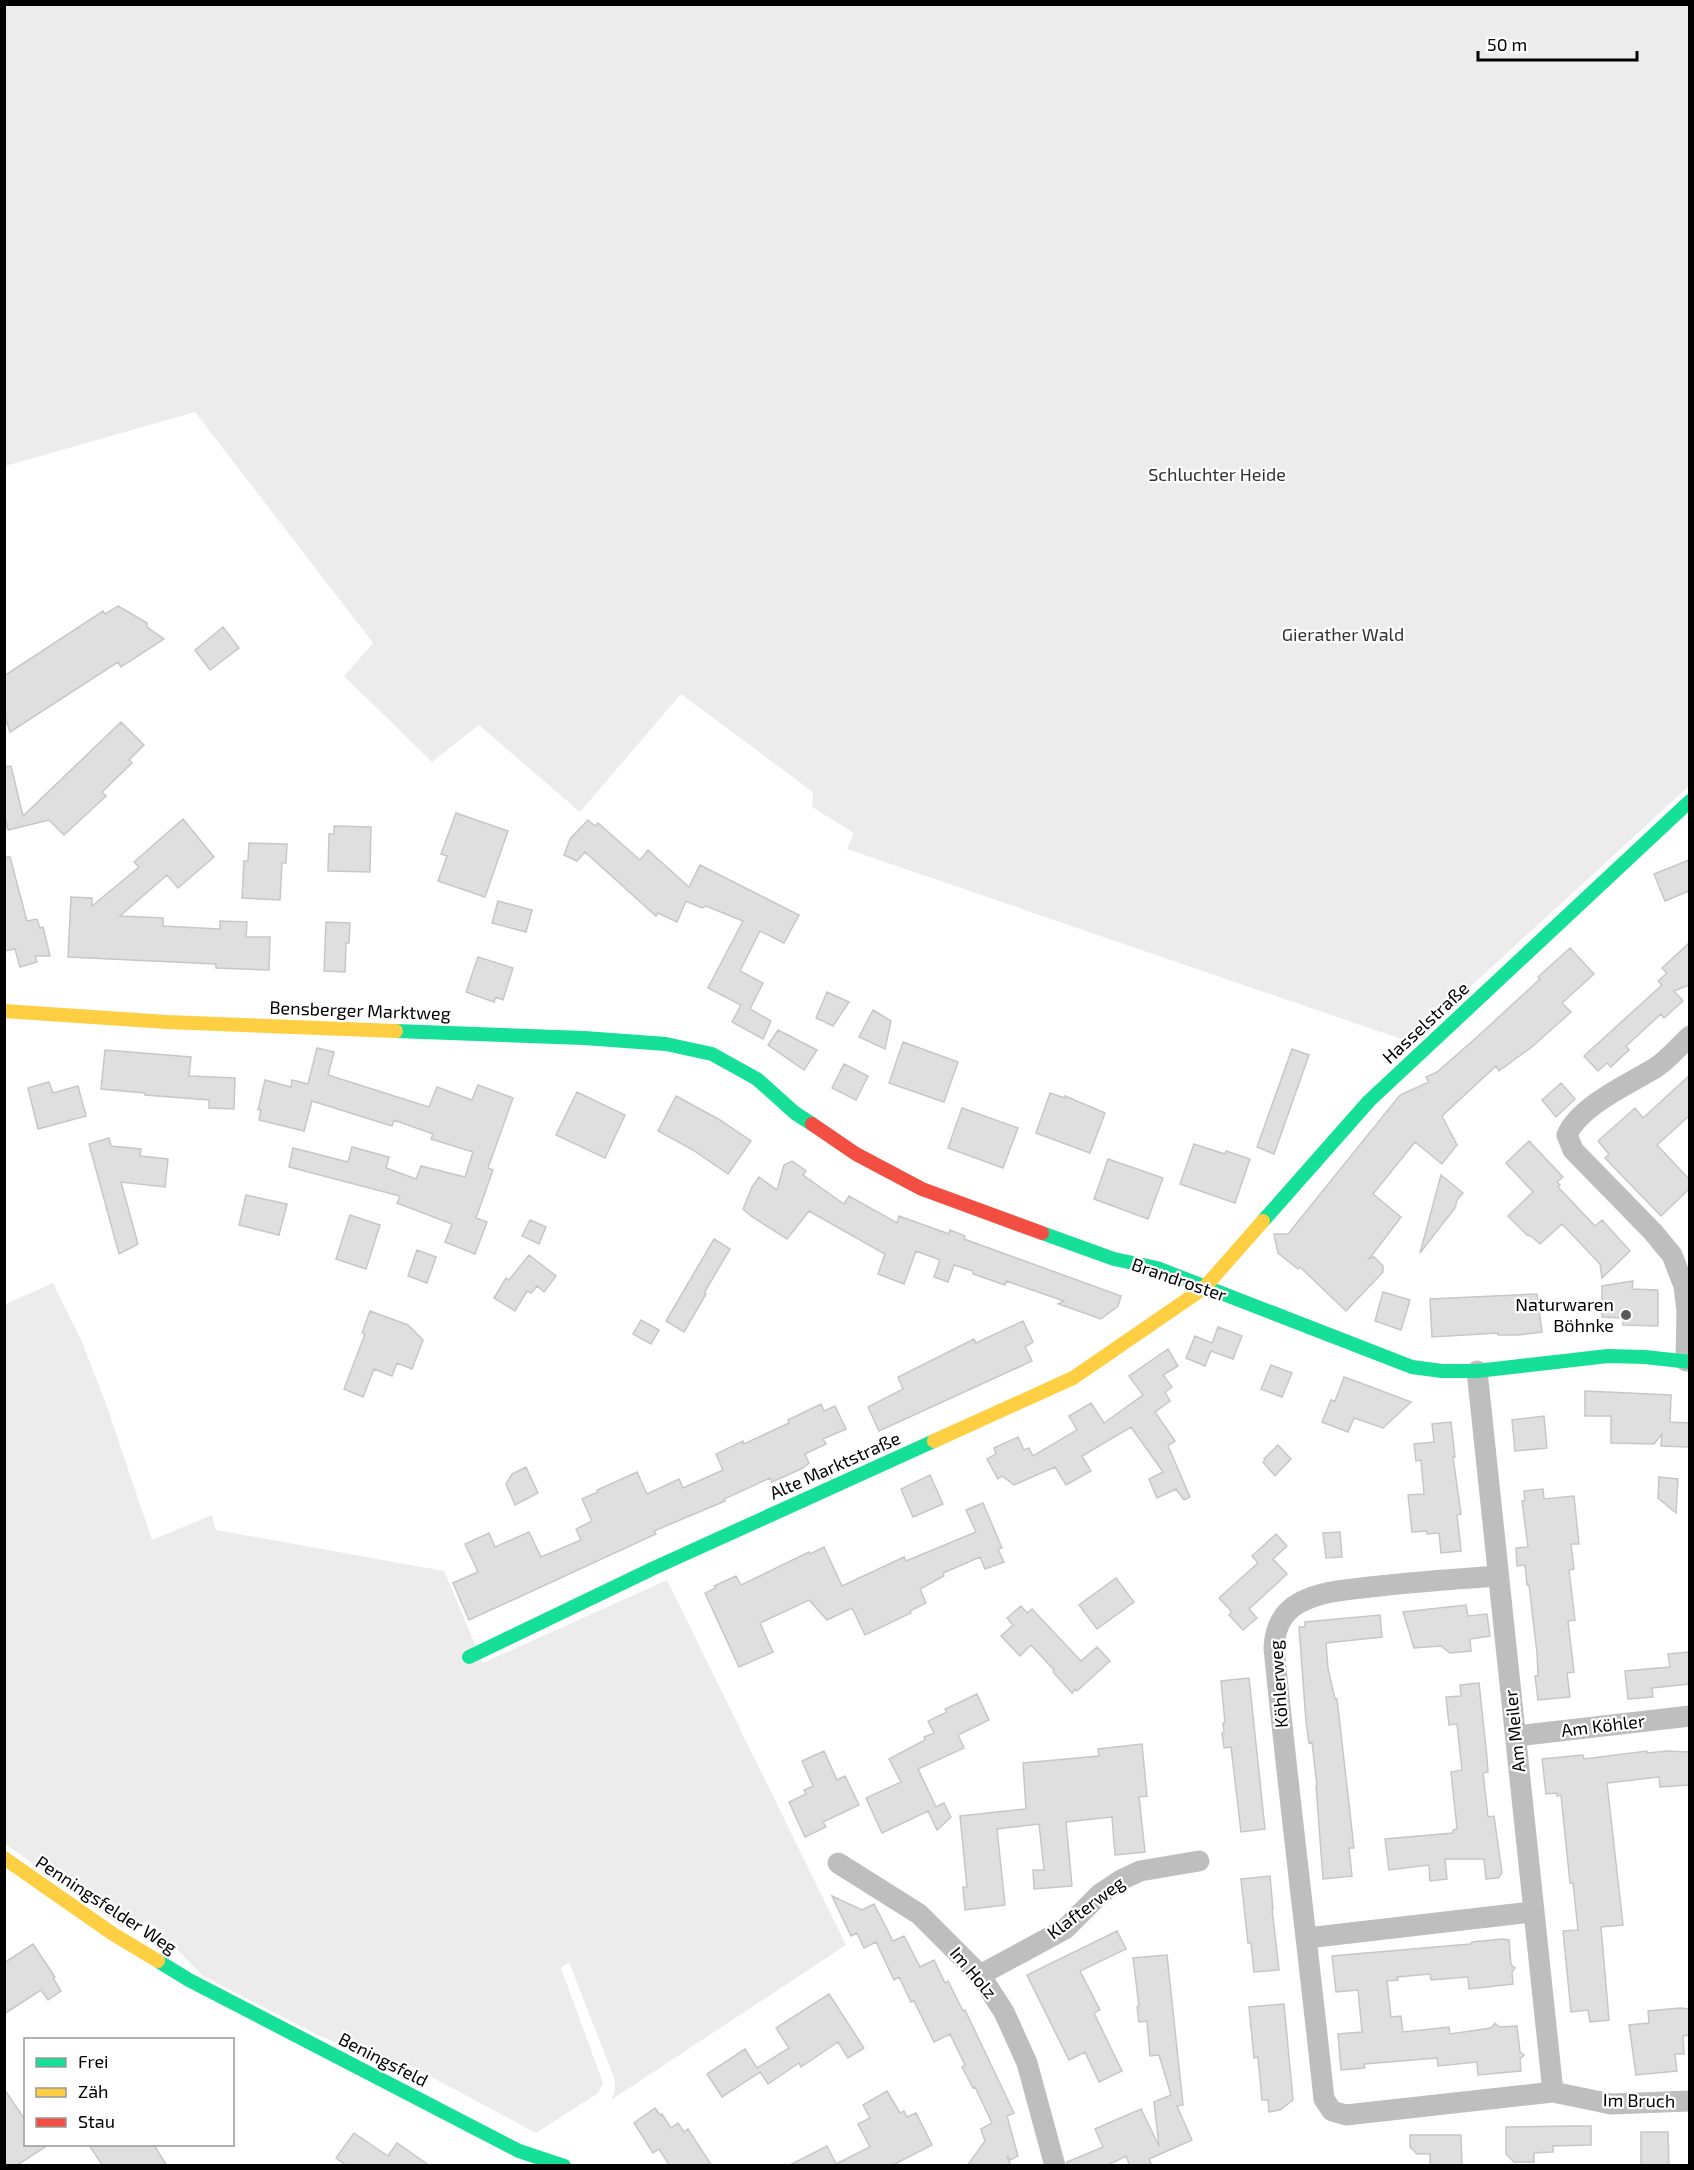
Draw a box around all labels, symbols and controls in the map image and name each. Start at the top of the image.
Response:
scale bar [1478,24,1637,62]
text: 50 m [1487,33,1527,55]
park label: Schluchter Heide [1148,463,1286,485]
park label: Gierather Wald [1282,623,1404,645]
street label: Hasselstraße [1378,977,1473,1068]
street label: Bensberger Marktweg [269,996,451,1024]
street label: Brandroster [1129,1253,1230,1306]
place label: Naturwaren Böhnke [1515,1293,1614,1336]
marker: Naturwaren Böhnke [1619,1308,1633,1322]
street label: Alte Marktstraße [766,1426,903,1504]
street label: Köhlerweg [1264,1640,1292,1729]
street label: Am Meiler [1499,1689,1529,1774]
street label: Am Köhler [1560,1709,1646,1741]
street label: Penningsfelder Weg [32,1850,181,1958]
street label: Klafterweg [1042,1871,1128,1943]
street label: Im Holz [946,1942,1002,2003]
street label: Beningsfeld [335,2027,432,2091]
legend [24,2038,234,2146]
text: Frei [78,2050,109,2072]
text: Zäh [78,2080,109,2102]
street label: Im Bruch [1603,2088,1675,2112]
text: Stau [78,2110,115,2132]

